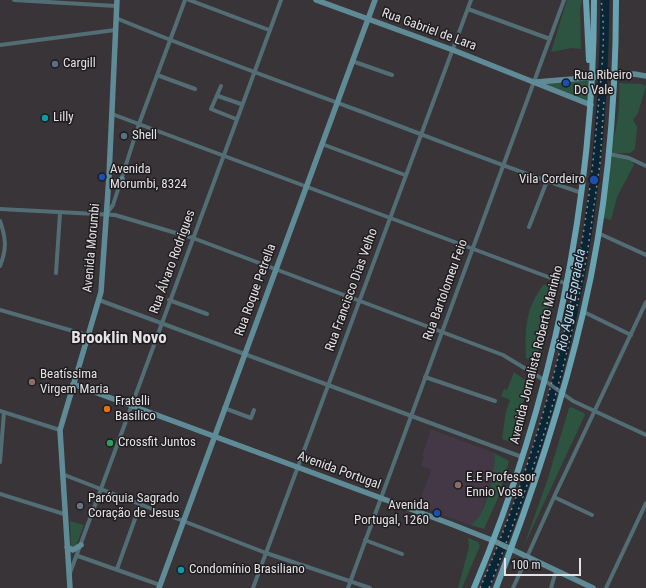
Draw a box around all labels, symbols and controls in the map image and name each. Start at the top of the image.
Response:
street label: Rua Gabriel de Lara [380,6,478,54]
place label: Cargill [63,56,96,72]
marker: Cargill [50,59,60,69]
place label: Rua Ribeiro Do Vale [574,68,632,99]
marker: Rua Ribeiro Do Vale [561,78,571,88]
place label: Lilly [53,110,74,126]
marker: Lilly [40,113,50,123]
place label: Shell [132,128,157,144]
marker: Shell [119,131,129,141]
place label: Avenida Morumbi, 8324 [110,162,187,193]
marker: Avenida Morumbi, 8324 [97,172,107,182]
place label: Vila Cordeiro [519,172,585,188]
marker: Vila Cordeiro [588,174,600,186]
street label: Avenida Morumbi [80,203,104,293]
street label: Rua Álvaro Rodrigues [147,208,199,316]
street label: Rua Francisco Dias Velho [323,226,381,354]
street label: Rua Bartolomeu Feio [420,237,472,343]
street label: Rua Roque Petrella [232,242,280,338]
water label: Rio Água Espraiada [554,247,590,353]
street label: Avenida Jornalista Roberto Marinho [507,264,567,446]
district label: Brooklin Novo [71,329,167,349]
place label: Beatíssima Virgem Maria [40,367,109,398]
marker: Beatíssima Virgem Maria [27,377,37,387]
place label: Fratelli Basilico [115,394,156,425]
marker: Fratelli Basilico [102,404,112,414]
place label: Crossfit Juntos [118,435,196,451]
marker: Crossfit Juntos [105,438,115,448]
street label: Avenida Portugal [295,449,383,493]
place label: E.E Professor Ennio Voss [466,470,535,501]
marker: E.E Professor Ennio Voss [453,480,463,490]
place label: Paróquia Sagrado Coração de Jesus [88,491,180,522]
place label: Avenida Portugal, 1260 [354,498,429,529]
marker: Paróquia Sagrado Coração de Jesus [75,501,85,511]
marker: Avenida Portugal, 1260 [432,508,442,518]
scale bar [506,550,583,576]
text: 100 m [511,558,541,572]
place label: Condomínio Brasiliano [189,562,305,578]
marker: Condomínio Brasiliano [176,565,186,575]

